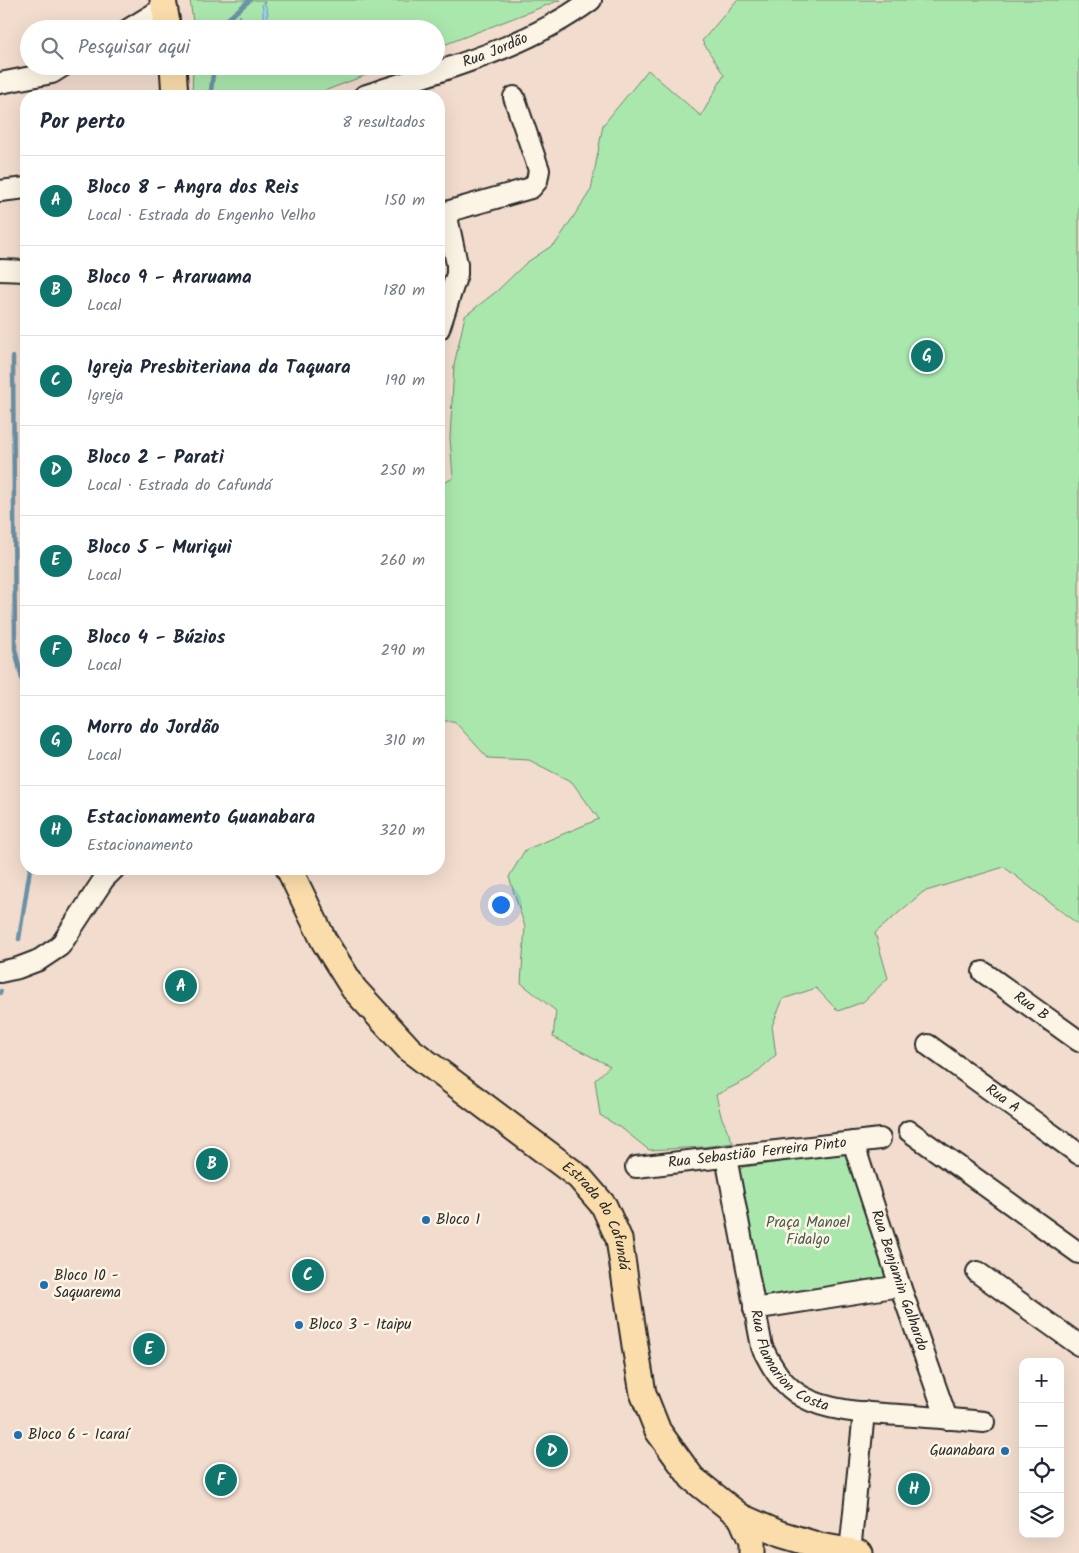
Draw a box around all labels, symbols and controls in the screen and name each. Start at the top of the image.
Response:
search box [20,20,445,75]
street label: Rua Jordão [459,26,533,75]
text: Pesquisar aqui [78,33,190,63]
icon: search [38,34,66,62]
text: Por perto [40,106,125,139]
text: 8 resultados [342,110,425,135]
text: Bloco 8 - Angra dos Reis [87,173,299,203]
text: A [51,188,61,213]
text: 150 m [384,188,425,213]
text: Local · Estrada do Engenho Velho [87,203,316,228]
text: Bloco 9 - Araruama [87,263,252,293]
text: B [51,278,61,303]
text: 180 m [383,278,425,303]
text: Local [87,293,122,318]
pin: G [911,337,943,375]
text: Igreja Presbiteriana da Taquara [87,353,351,383]
text: C [51,368,61,393]
text: 190 m [385,368,425,393]
text: Igreja [87,383,124,408]
text: Bloco 2 - Parati [87,443,224,473]
text: D [51,458,61,483]
text: 250 m [380,458,425,483]
text: Local · Estrada do Cafundá [87,473,272,498]
text: Bloco 5 - Muriqui [87,533,232,563]
text: E [52,548,60,573]
text: 260 m [380,548,425,573]
text: Local [87,563,122,588]
text: Bloco 4 - Búzios [87,623,225,653]
text: F [52,638,60,663]
text: 290 m [381,638,425,663]
text: Local [87,653,122,678]
text: Morro do Jordão [87,713,220,743]
text: G [51,728,61,753]
text: 310 m [384,728,425,753]
text: Local [87,743,122,768]
text: Estacionamento Guanabara [87,803,315,833]
text: H [51,818,61,843]
text: 320 m [379,818,425,843]
text: Estacionamento [87,833,193,858]
your location [488,892,514,918]
pin: A [165,967,197,1005]
street label: Rua B [1008,985,1054,1027]
street label: Rua A [980,1078,1025,1120]
street label: Rua Sebastião Ferreira Pinto [667,1131,848,1175]
pin: B [196,1145,228,1183]
street label: Estrada do Cafundá [556,1156,636,1274]
street label: Rua Benjamin Galhardo [864,1207,934,1355]
place label: Bloco 1 [436,1208,481,1232]
park label: Praça Manoel Fidalgo [766,1211,850,1252]
marker: Bloco 1 [420,1214,432,1226]
pin: C [292,1256,324,1294]
place label: Bloco 10 - Saquarema [54,1264,121,1305]
marker: Bloco 10 - Saquarema [38,1279,50,1291]
street label: Rua Flamarion Costa [743,1308,832,1418]
place label: Bloco 3 - Itaipu [309,1313,411,1337]
marker: Bloco 3 - Itaipu [293,1319,305,1331]
pin: E [133,1330,165,1368]
map controls [1019,1358,1064,1538]
button: + [1019,1358,1064,1403]
button: − [1019,1403,1064,1448]
place label: Bloco 6 - Icaraí [28,1423,131,1447]
marker: Bloco 6 - Icaraí [12,1429,24,1441]
pin: D [536,1432,568,1470]
place label: Guanabara [930,1439,995,1463]
marker: Guanabara [999,1445,1011,1457]
button: locate [1019,1448,1064,1493]
pin: F [205,1461,237,1499]
pin: H [898,1470,930,1508]
button: layers [1019,1493,1064,1538]

